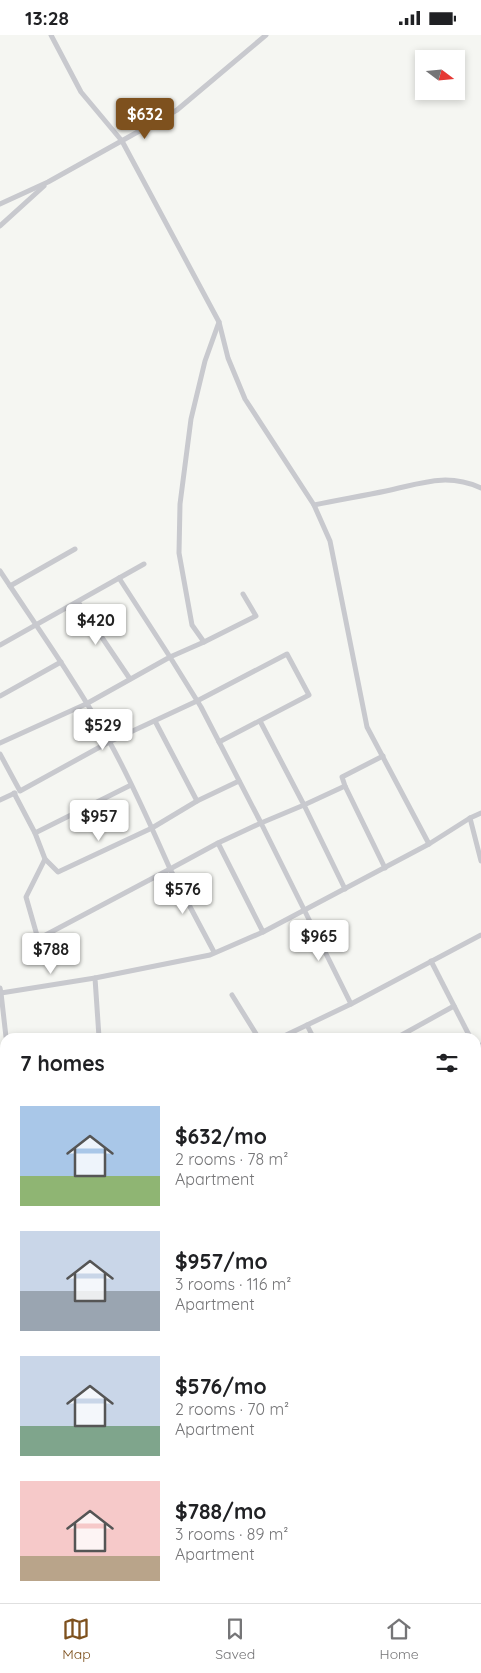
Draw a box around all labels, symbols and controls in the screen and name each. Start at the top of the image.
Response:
text: 13:28 [25,6,69,30]
north arrow [415,50,465,100]
map controls [415,50,465,100]
pin: $632 [115,97,175,140]
text: $632 [127,104,163,124]
pin: $420 [66,603,126,646]
text: $420 [77,610,115,630]
pin: $529 [73,709,133,751]
text: $529 [85,715,121,735]
pin: $957 [69,799,129,842]
text: $957 [81,806,117,826]
pin: $576 [153,873,213,915]
text: $576 [165,879,201,899]
pin: $965 [289,919,349,962]
text: $965 [301,926,337,946]
pin: $788 [21,933,81,975]
text: $788 [33,939,69,959]
icon: filters [433,1049,461,1077]
text: 7 homes [20,1050,105,1076]
text: $632/mo [175,1123,267,1149]
icon: home [60,1126,120,1186]
text: 2 rooms · 78 m² [175,1149,288,1169]
text: Apartment [175,1169,255,1189]
text: $957/mo [175,1248,267,1274]
icon: home [60,1251,120,1311]
text: 3 rooms · 116 m² [175,1274,291,1294]
text: Apartment [175,1294,255,1314]
text: $576/mo [175,1373,267,1399]
icon: home [60,1376,120,1436]
text: 2 rooms · 70 m² [175,1399,289,1419]
text: Apartment [175,1419,255,1439]
text: $788/mo [175,1498,266,1524]
icon: home [60,1501,120,1561]
text: 3 rooms · 89 m² [175,1524,288,1544]
text: Apartment [175,1544,255,1564]
tab: Map [62,1615,91,1663]
tab: Saved [215,1615,255,1663]
tab: Home [380,1615,419,1663]

